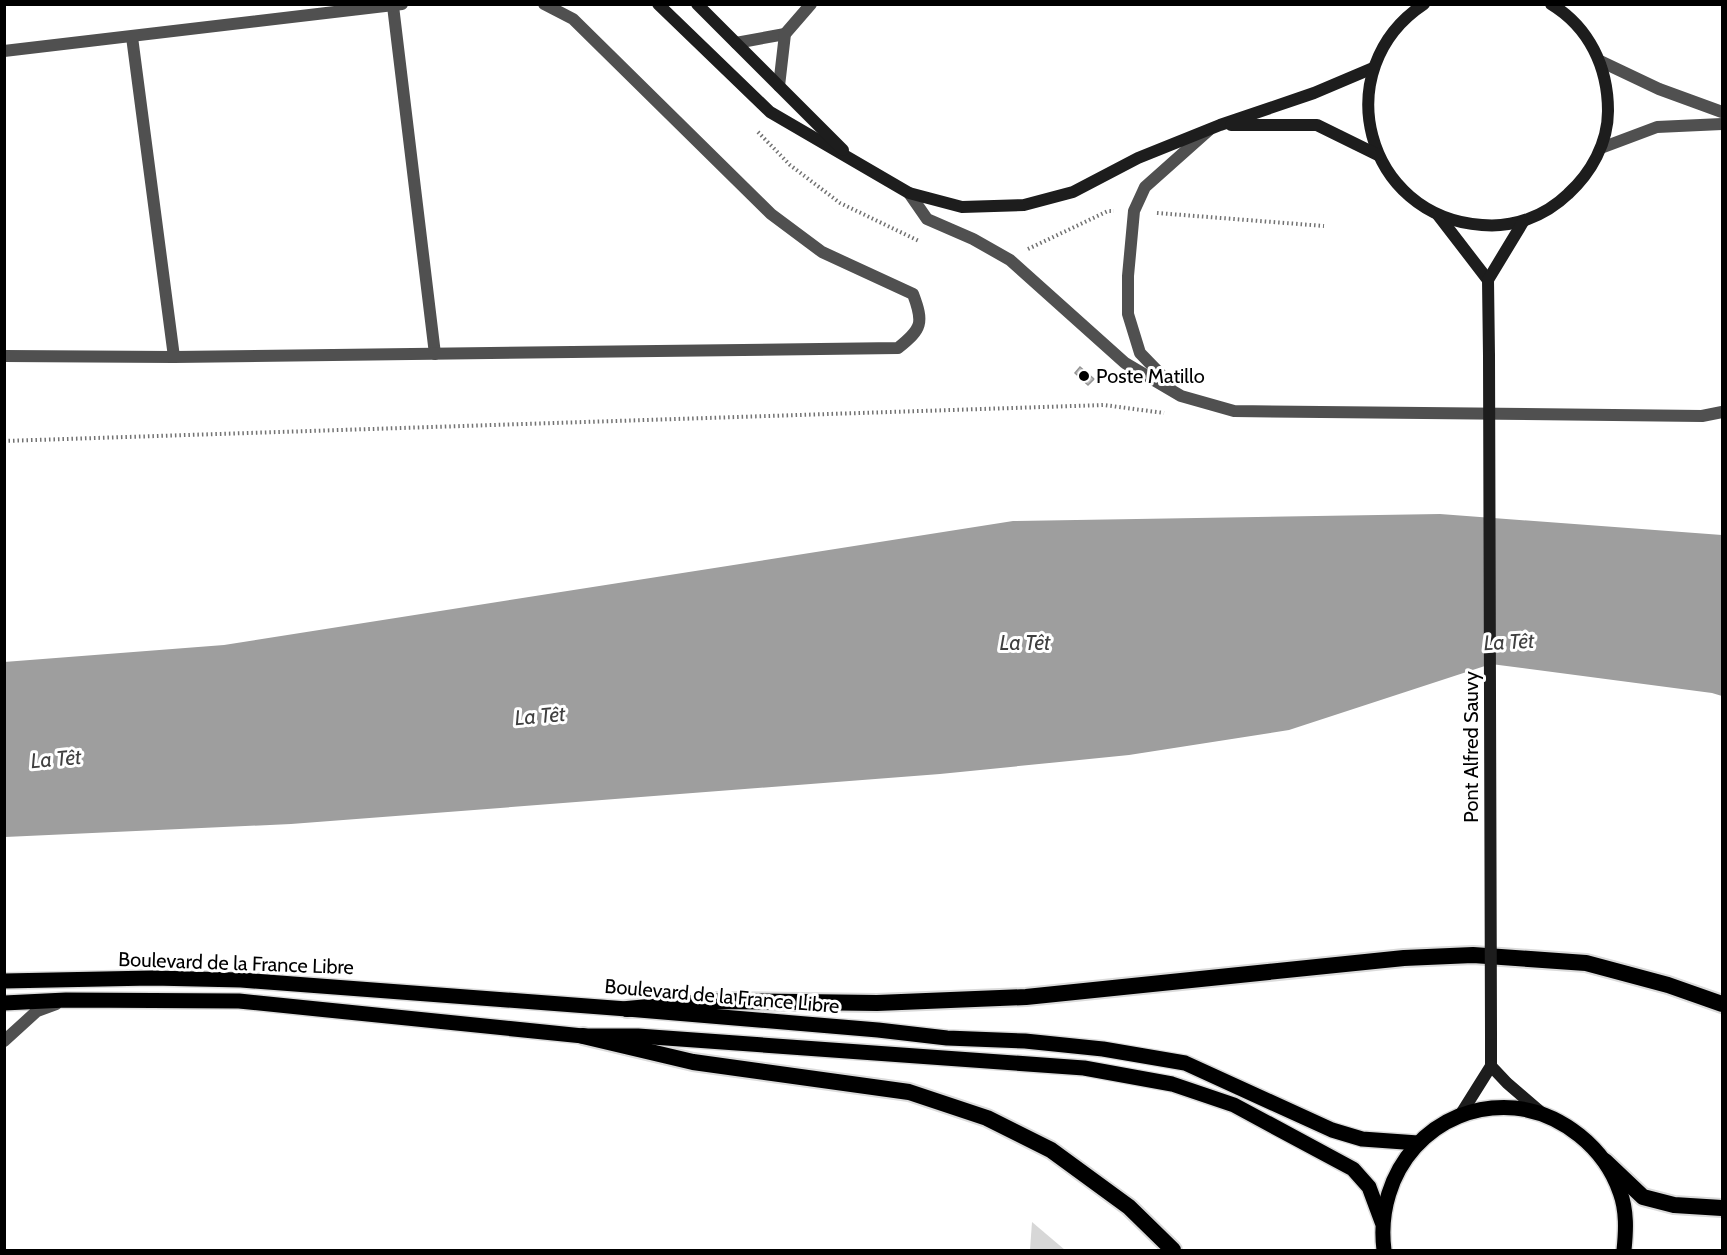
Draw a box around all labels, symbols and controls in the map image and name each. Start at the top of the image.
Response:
place label: Poste Matillo [1096,364,1205,388]
marker: Poste Matillo [1077,369,1091,383]
water label: La Têt [1483,628,1536,655]
water label: La Têt [1000,630,1051,655]
street label: Pont Alfred Sauvy [1459,671,1483,823]
water label: La Têt [514,701,567,730]
water label: La Têt [30,744,83,773]
street label: Boulevard de la France Libre [118,947,354,979]
street label: Boulevard de la France Libre [604,974,840,1018]

